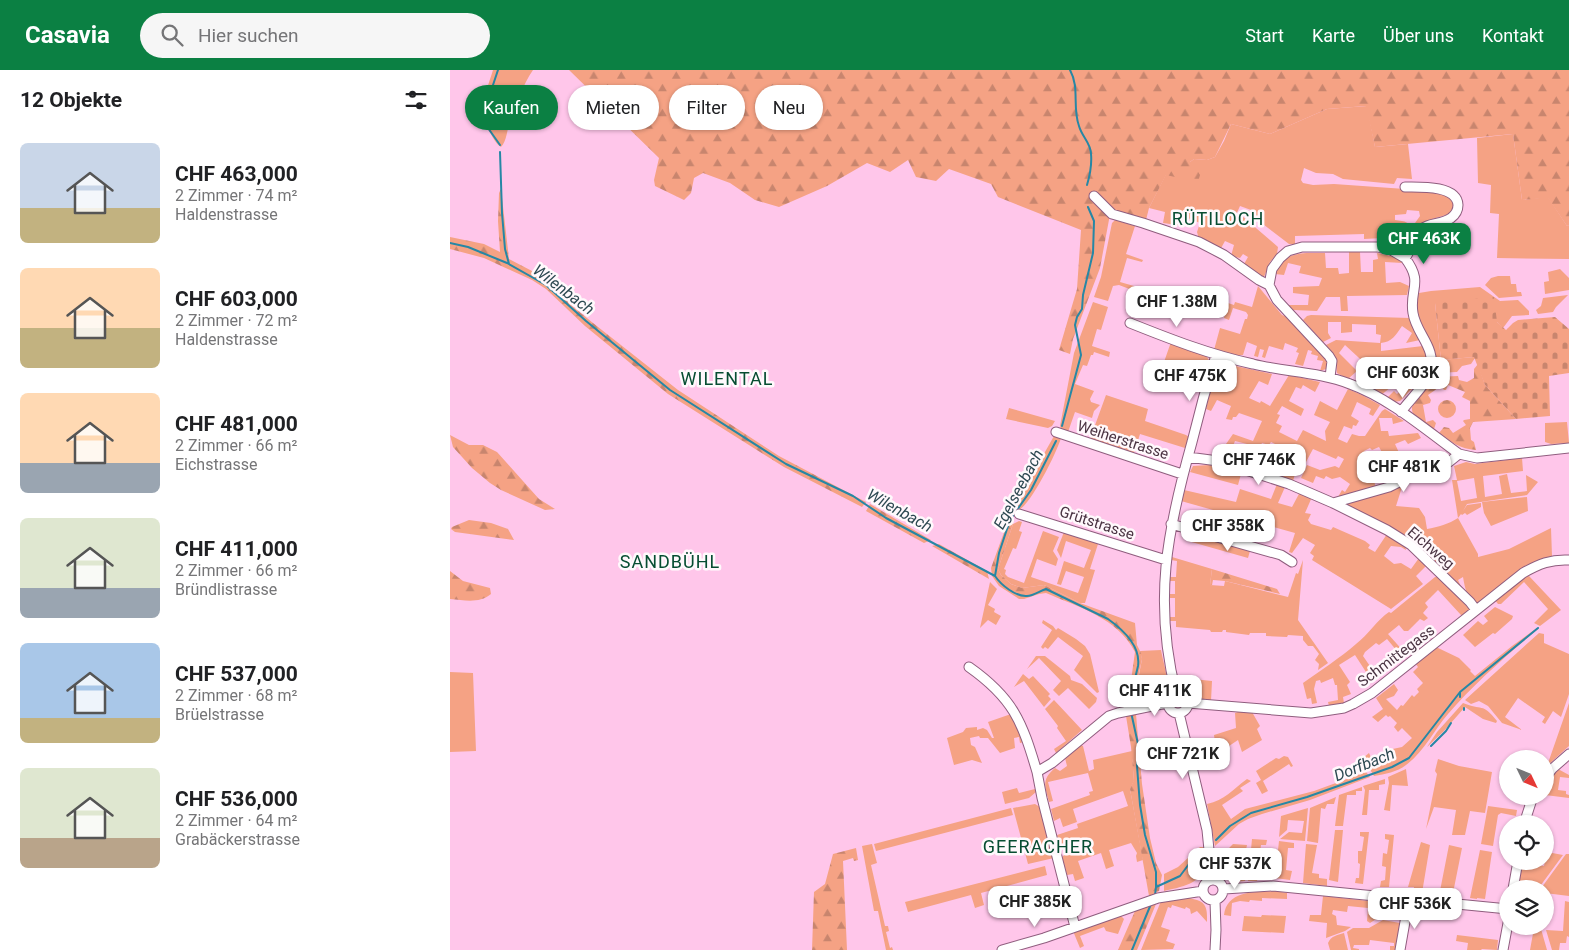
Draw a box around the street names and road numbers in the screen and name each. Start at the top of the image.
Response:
street label: Weiherstrasse [1075,417,1171,463]
street label: Grütstrasse [1057,502,1137,544]
street label: Eichweg [1404,523,1458,573]
street label: Schmittegass [1354,621,1438,691]

